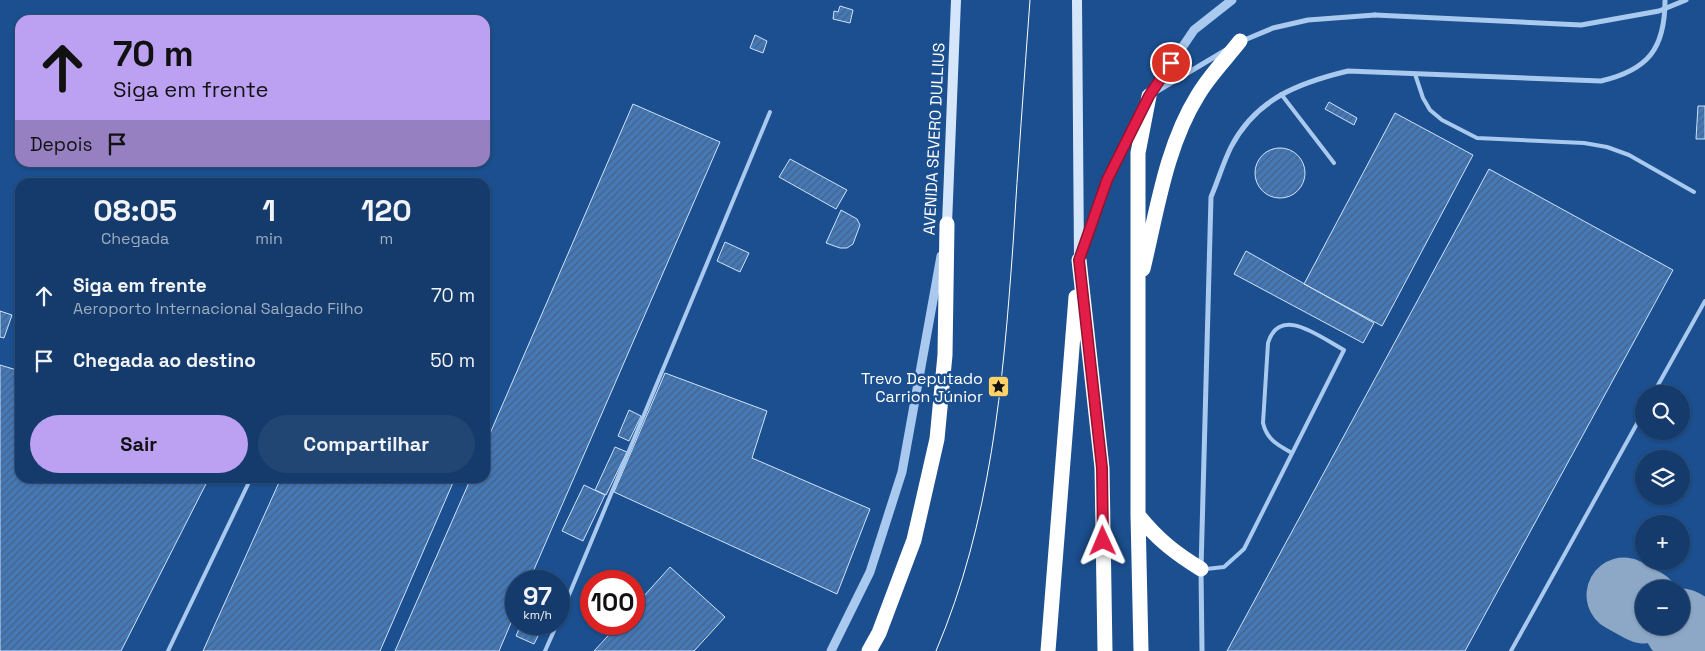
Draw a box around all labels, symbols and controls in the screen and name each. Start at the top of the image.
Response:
text: 70 m [113,32,194,76]
icon: ahead [30,35,95,100]
street label: AVENIDA SEVERO DULLIUS [918,42,950,236]
pin [1150,42,1192,84]
icon: arrive [1157,49,1185,77]
text: Siga em frente [113,75,268,103]
icon: arrive [103,130,131,158]
text: Depois [30,132,93,157]
text: 08:05 [93,191,177,230]
text: 1 [262,191,276,230]
text: 120 [361,191,412,230]
text: Chegada [101,228,169,249]
text: min [255,228,283,249]
text: m [379,228,393,249]
text: Siga em frente [73,273,207,298]
icon: ahead [30,282,58,310]
text: 70 m [431,283,475,308]
text: Aeroporto Internacional Salgado Filho [73,298,363,319]
icon: arrive [30,347,58,375]
text: Chegada ao destino [73,348,256,373]
text: 50 m [430,348,475,373]
place label: Trevo Deputado Carrion Júnior [861,368,983,407]
place icon: Trevo Deputado Carrion Júnior [987,375,1011,399]
map controls [1635,385,1690,635]
button: search [1635,385,1690,440]
button: Sair [30,415,248,473]
button: Compartilhar [258,415,475,473]
button: layers [1635,450,1690,505]
position arrow [1076,514,1128,566]
button: + [1635,515,1690,570]
speed limit sign: 100 [580,570,645,635]
text: 97 [523,580,552,612]
button: − [1635,580,1690,635]
text: km/h [523,607,552,623]

